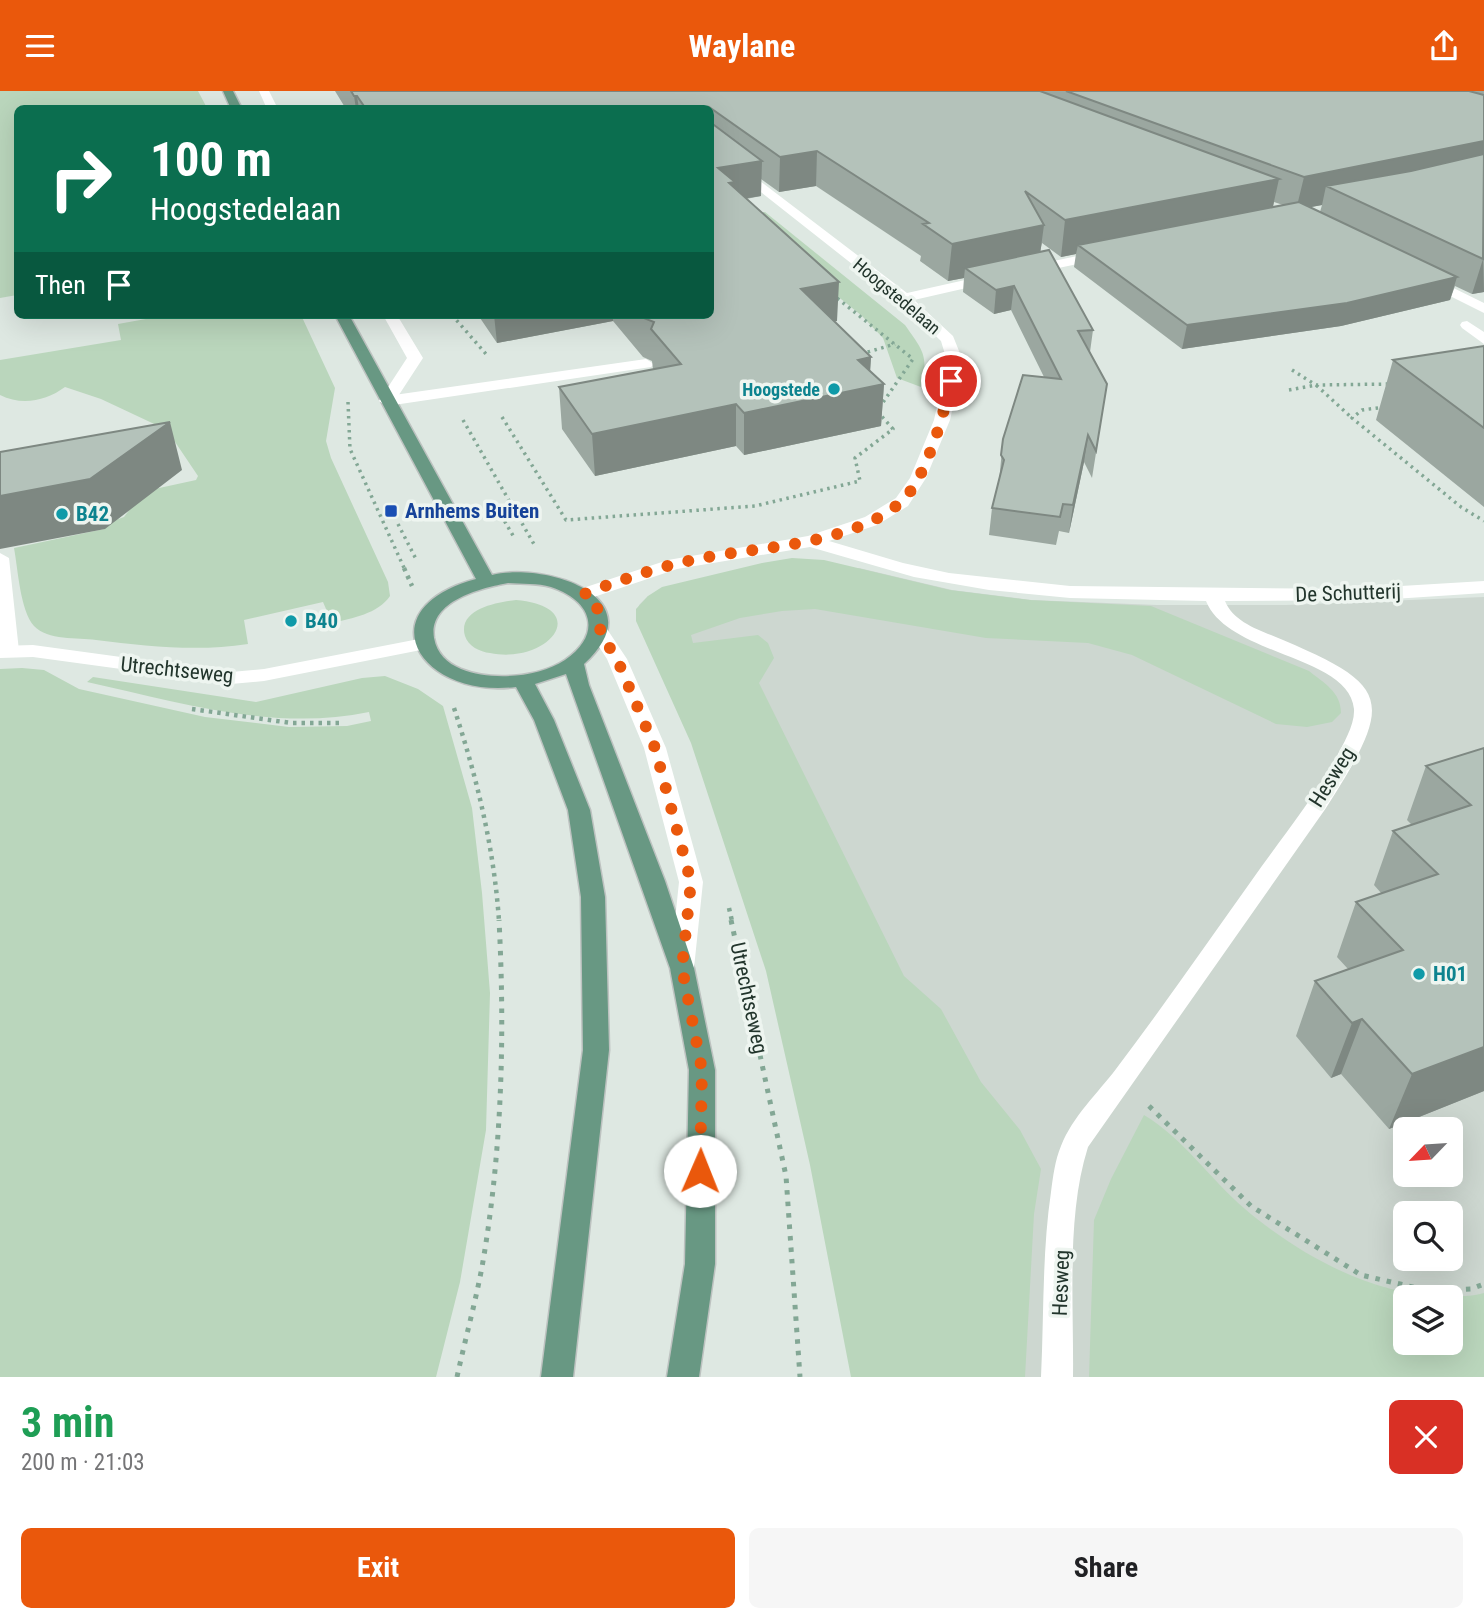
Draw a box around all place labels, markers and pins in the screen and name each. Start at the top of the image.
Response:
pin [921,351,981,411]
place label: Hoogstede [742,379,820,400]
marker: Hoogstede [826,381,842,397]
place label: Arnhems Buiten [405,499,539,523]
place label: B42 [76,502,109,526]
marker: Arnhems Buiten [383,503,399,519]
marker: B42 [54,506,70,522]
place label: B40 [305,609,338,633]
marker: B40 [283,613,299,629]
place label: H01 [1433,962,1467,986]
marker: H01 [1411,966,1427,982]

